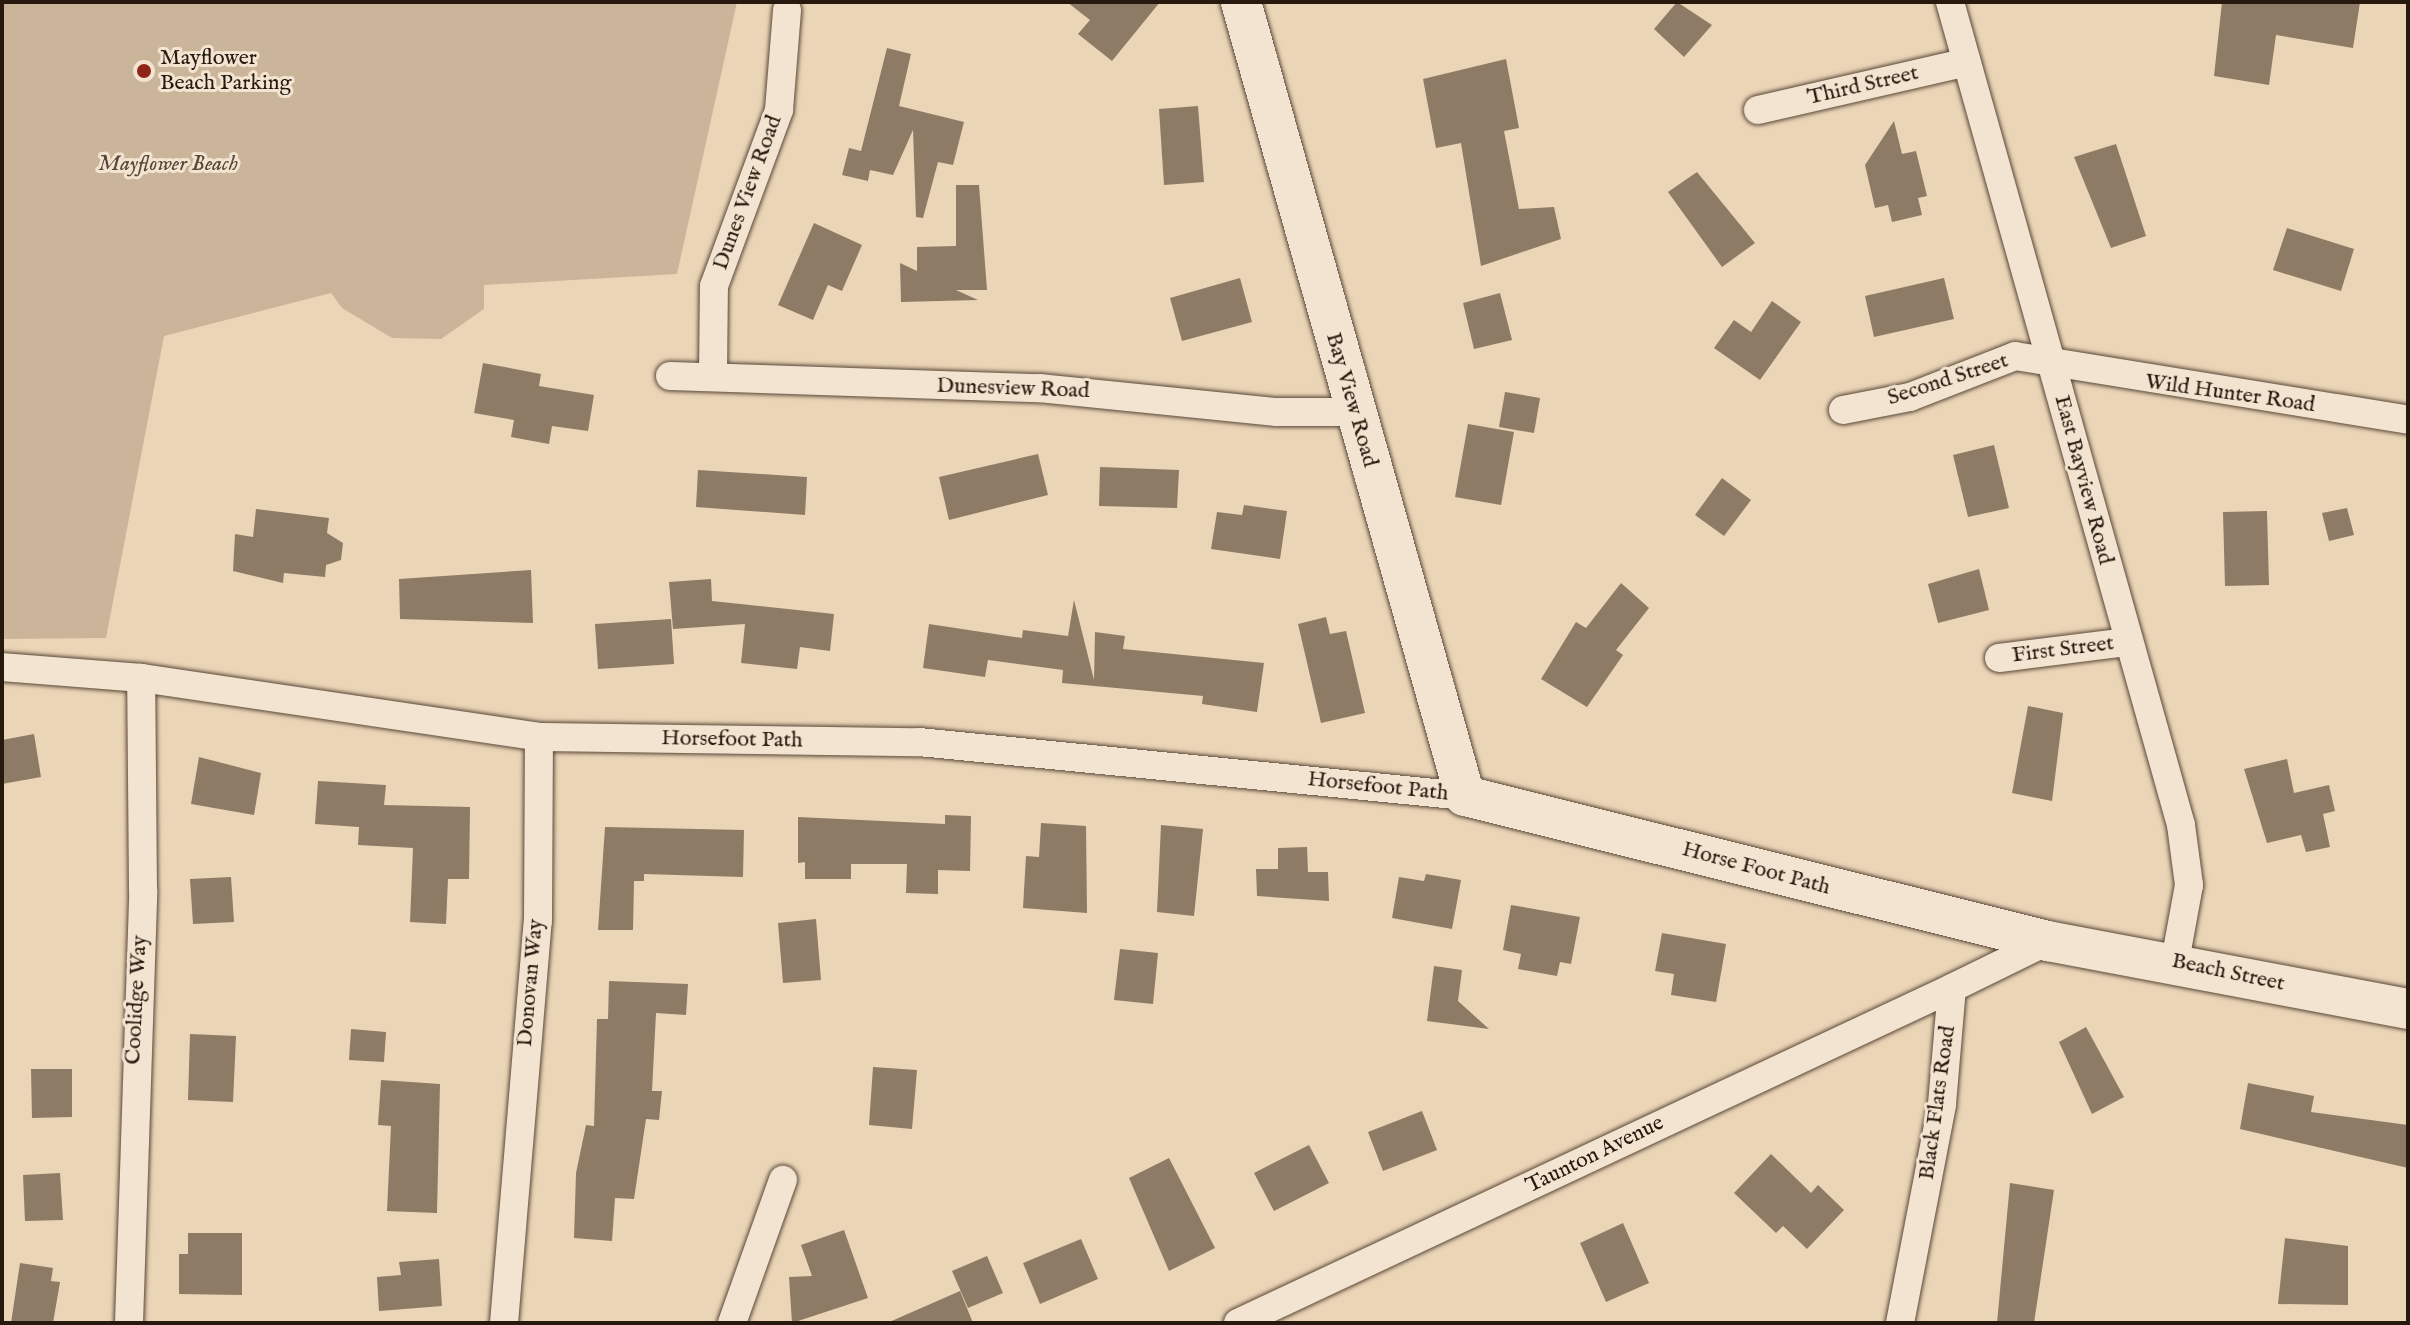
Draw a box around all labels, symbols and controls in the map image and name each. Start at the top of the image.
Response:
place label: Mayflower Beach Parking [160,45,292,96]
street label: Third Street [1805,60,1921,112]
marker: Mayflower Beach Parking [135,62,153,80]
street label: Dunes View Road [708,112,788,274]
park label: Mayflower Beach [98,152,238,178]
street label: Bay View Road [1319,330,1383,470]
street label: Second Street [1884,348,2012,412]
street label: Wild Hunter Road [2143,369,2317,419]
street label: Dunesview Road [936,373,1090,405]
street label: East Bayview Road [2048,392,2118,568]
street label: First Street [2010,631,2116,669]
street label: Horsefoot Path [661,726,803,754]
street label: Horsefoot Path [1306,766,1450,808]
street label: Horse Foot Path [1679,837,1833,901]
street label: Donovan Way [512,918,550,1048]
street label: Coolidge Way [120,935,154,1065]
street label: Beach Street [2169,948,2287,998]
street label: Black Flats Road [1914,1024,1962,1182]
street label: Taunton Avenue [1522,1110,1668,1200]

